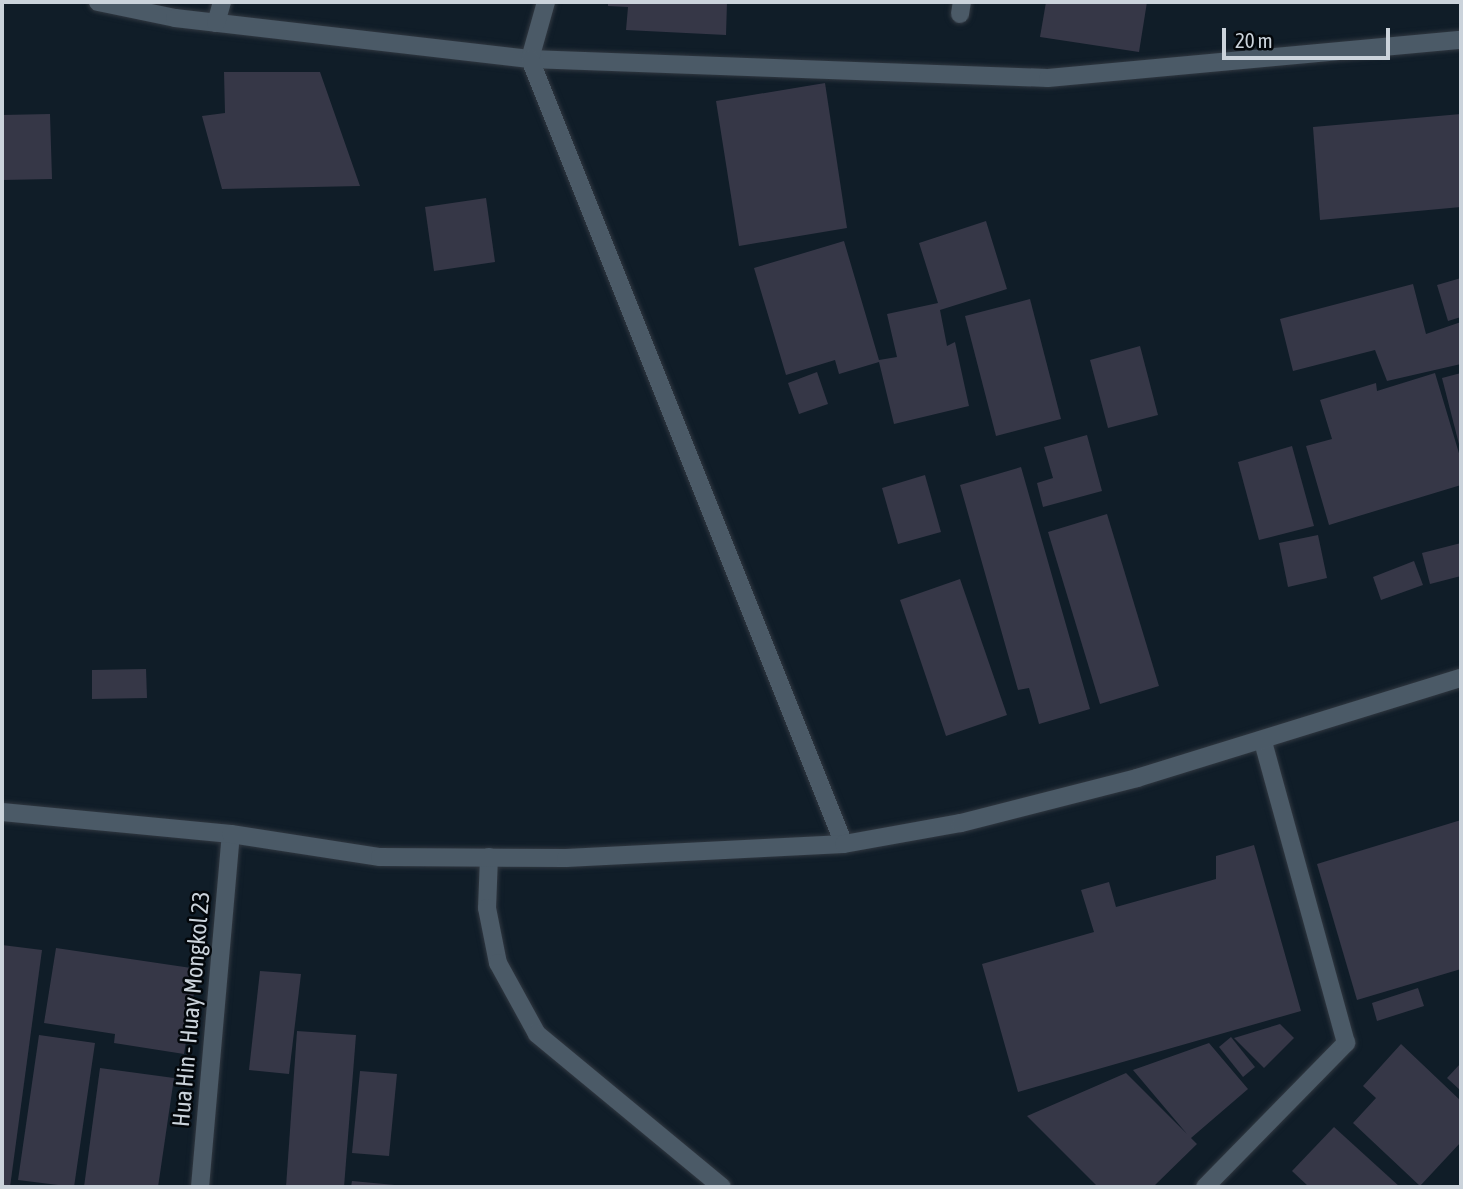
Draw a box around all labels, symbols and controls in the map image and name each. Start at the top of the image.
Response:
scale bar [1225,14,1393,58]
text: 20 m [1235,28,1273,52]
street label: Hua Hin - Huay Mongkol 23 [166,890,216,1128]

